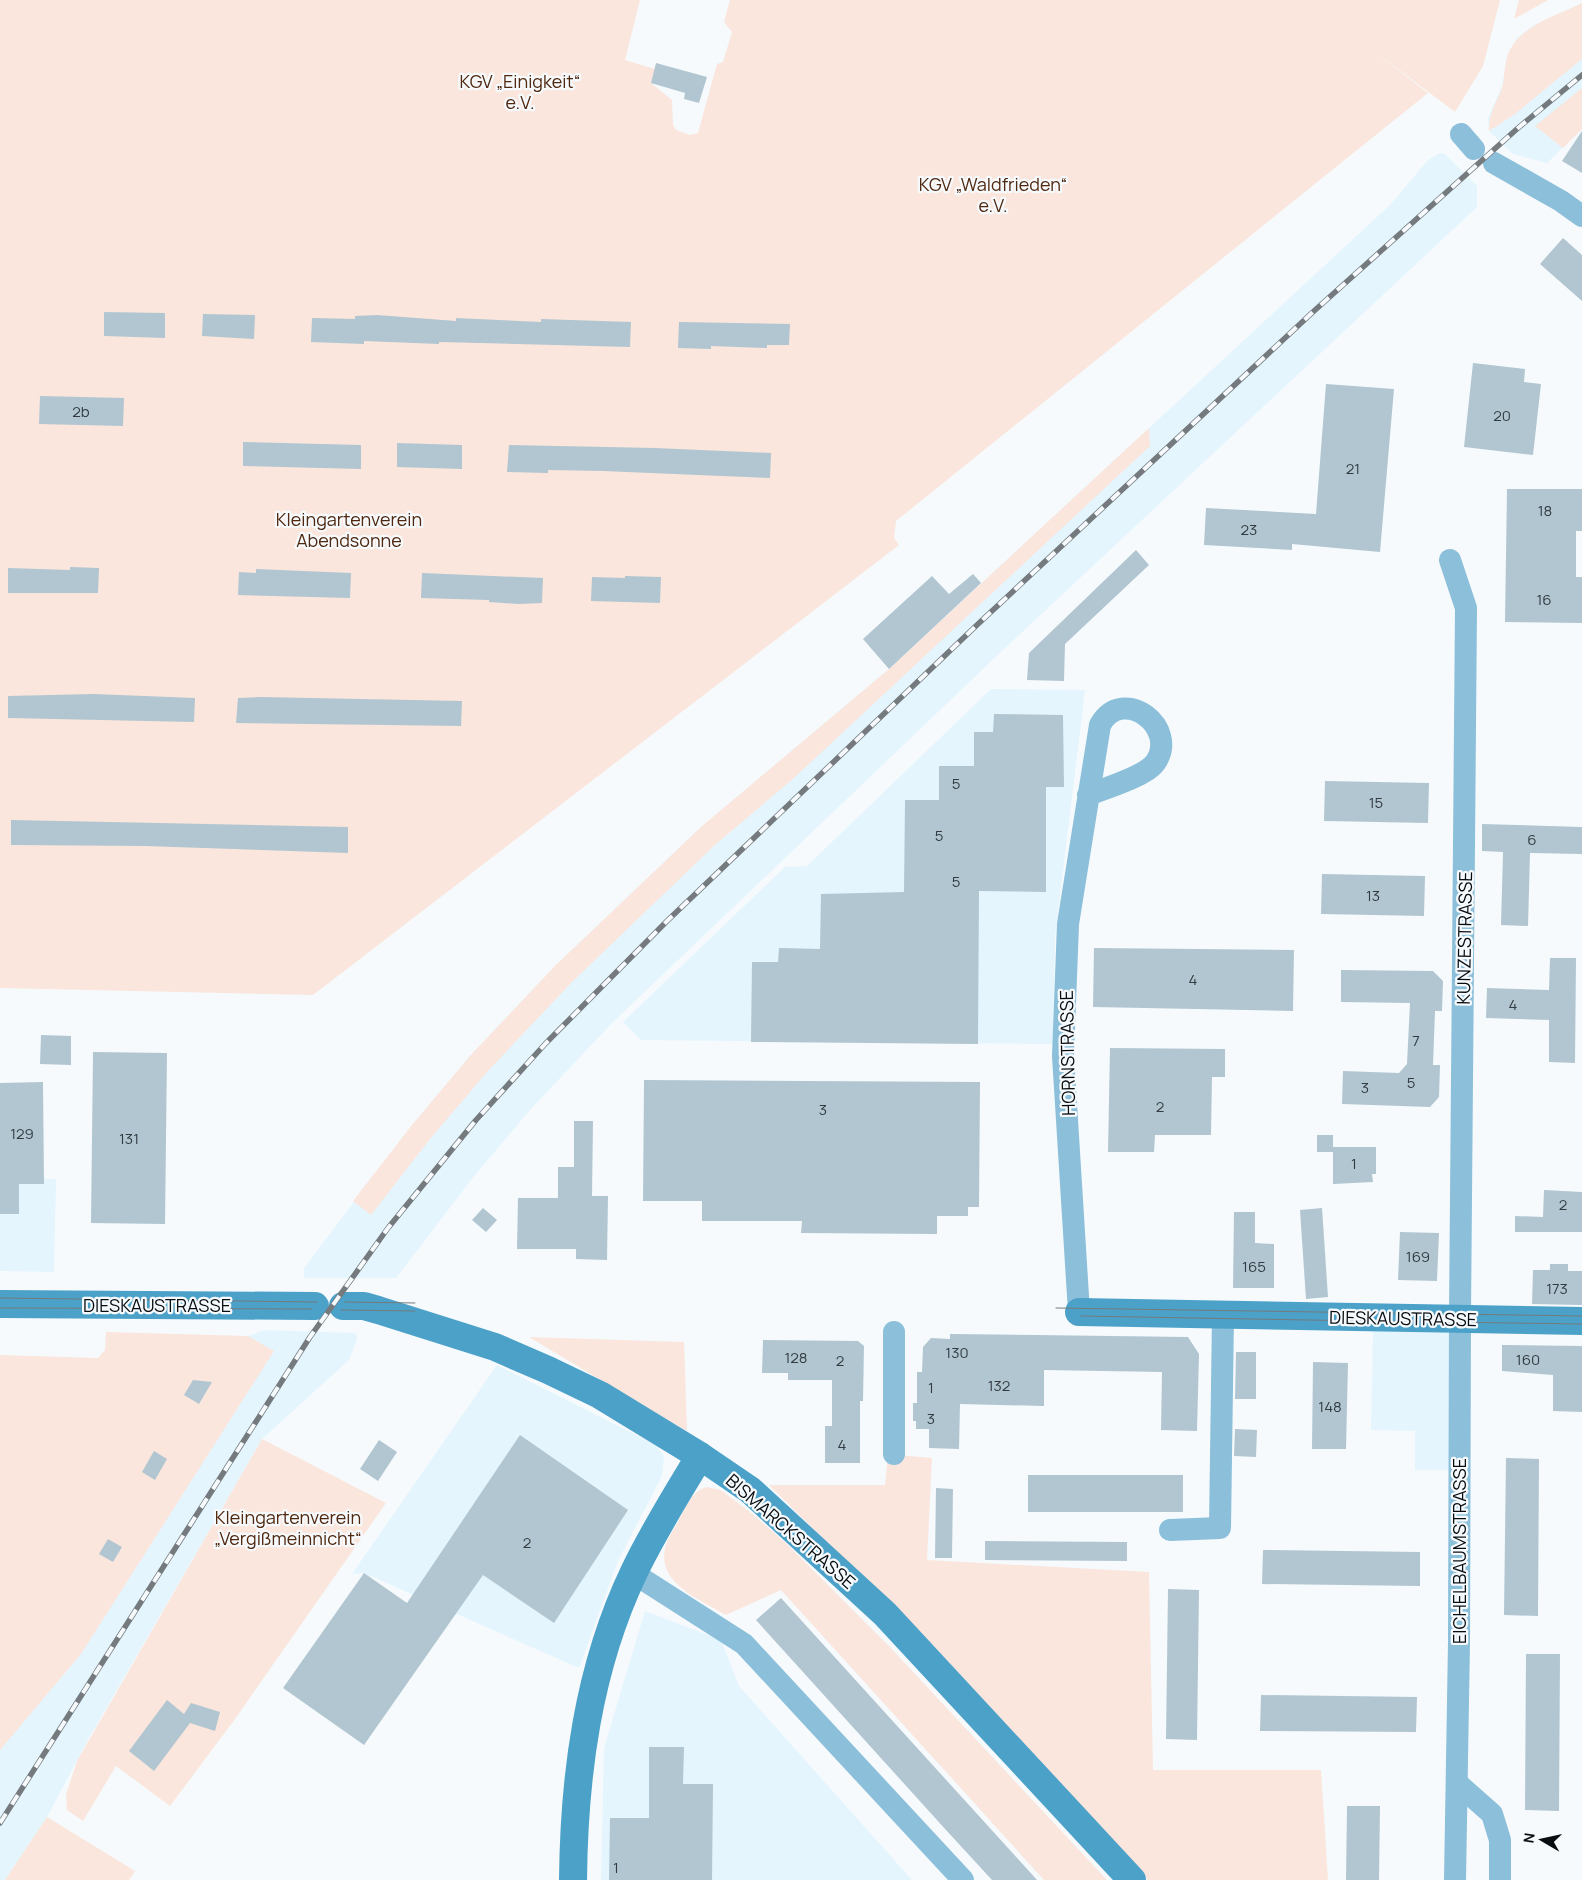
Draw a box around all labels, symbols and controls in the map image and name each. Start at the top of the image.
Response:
park label: KGV „Einigkeit“ e.V. [460,69,580,114]
park label: KGV „Waldfrieden“ e.V. [919,172,1067,217]
house number: 2b [72,401,90,422]
house number: 20 [1493,405,1511,426]
house number: 21 [1346,458,1360,479]
house number: 18 [1538,500,1552,521]
park label: Kleingartenverein Abendsonne [276,507,422,552]
house number: 23 [1241,519,1257,540]
house number: 16 [1536,589,1552,610]
house number: 5 [952,773,960,794]
house number: 15 [1369,792,1383,813]
house number: 5 [935,825,943,846]
house number: 6 [1527,829,1537,850]
house number: 5 [952,871,960,892]
street label: KUNZESTRASSE [1451,871,1477,1005]
house number: 13 [1366,885,1380,906]
house number: 4 [1189,969,1198,990]
street label: HORNSTRASSE [1054,990,1080,1116]
house number: 4 [1509,994,1518,1015]
house number: 7 [1412,1030,1420,1051]
house number: 5 [1407,1072,1415,1093]
house number: 3 [1361,1077,1369,1098]
house number: 2 [1156,1096,1164,1117]
house number: 3 [819,1099,827,1120]
house number: 129 [10,1123,34,1144]
house number: 131 [119,1128,139,1149]
house number: 1 [1351,1153,1357,1174]
house number: 2 [1559,1194,1567,1215]
house number: 169 [1406,1246,1430,1267]
house number: 165 [1242,1256,1266,1277]
house number: 173 [1546,1278,1568,1299]
street label: DIESKAUSTRASSE [83,1293,231,1317]
street label: DIESKAUSTRASSE [1329,1305,1477,1331]
house number: 130 [945,1342,969,1363]
house number: 128 [784,1347,808,1368]
house number: 160 [1516,1349,1540,1370]
house number: 2 [836,1350,844,1371]
house number: 132 [988,1375,1010,1396]
house number: 1 [928,1377,934,1398]
house number: 148 [1318,1396,1342,1417]
house number: 3 [927,1408,935,1429]
house number: 4 [838,1434,847,1455]
street label: EICHELBAUMSTRASSE [1447,1458,1471,1644]
street label: BISMARCKSTRASSE [721,1468,861,1594]
park label: Kleingartenverein „Vergißmeinnicht“ [214,1505,362,1550]
house number: 2 [523,1532,531,1553]
north arrow [1517,1815,1567,1865]
text: N [1518,1831,1539,1844]
house number: 1 [613,1857,619,1878]

